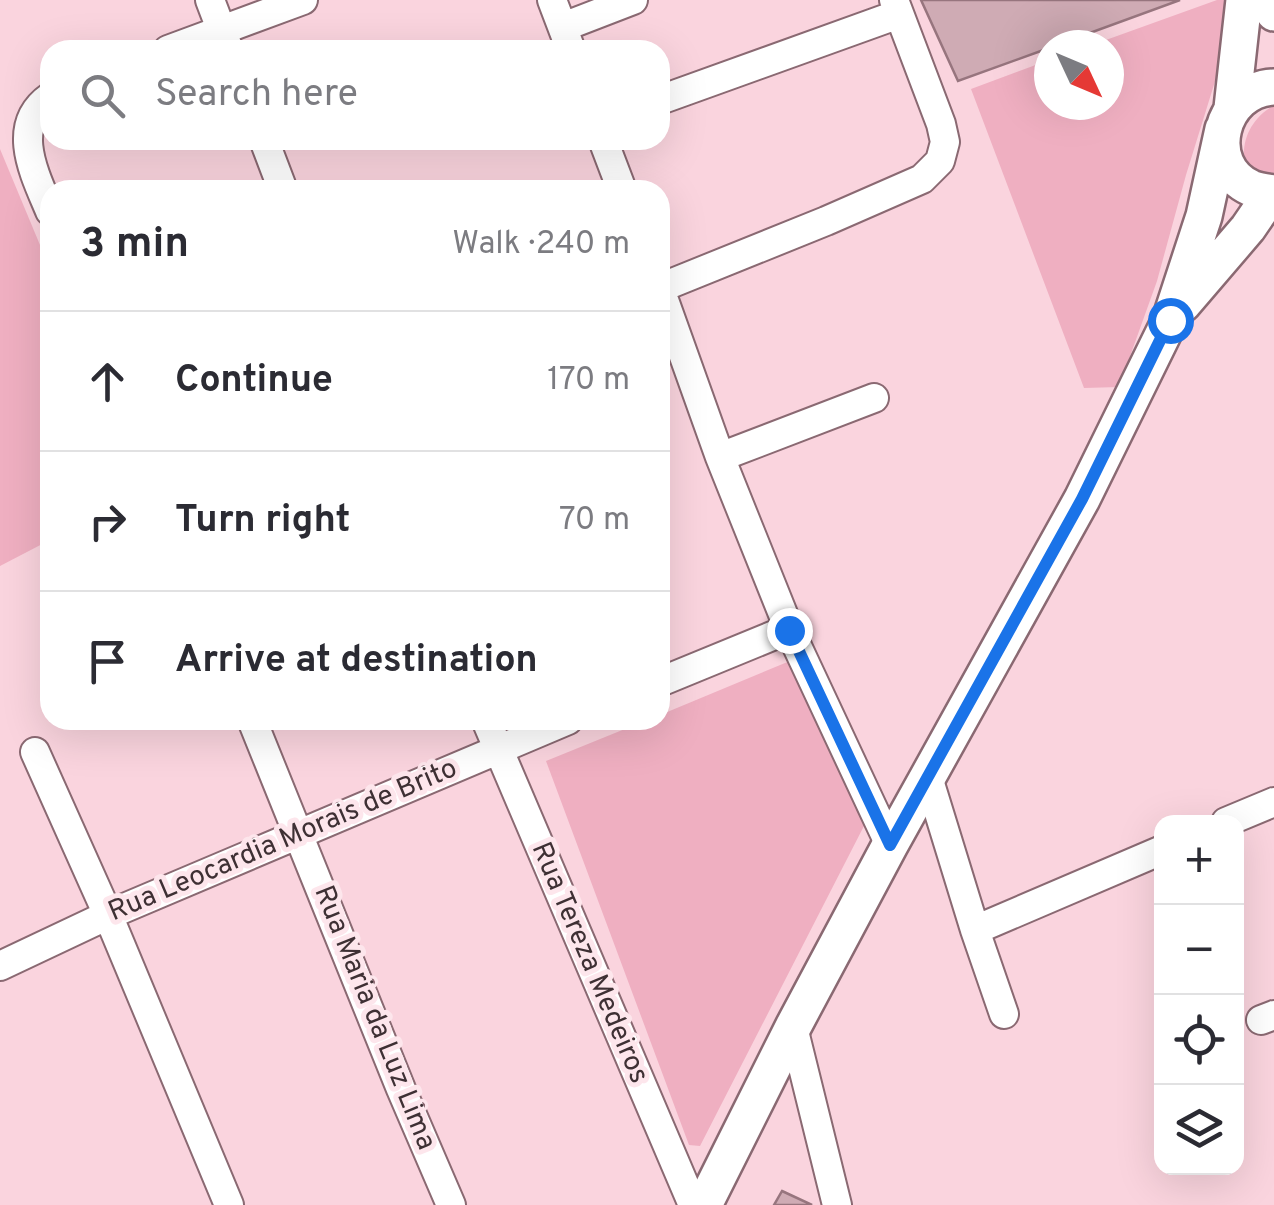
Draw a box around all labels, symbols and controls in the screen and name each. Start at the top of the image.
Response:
north arrow [1034,30,1124,120]
search box [40,40,670,150]
icon: search [75,68,130,123]
text: Search here [155,71,358,120]
text: 3 min [80,219,189,272]
text: Walk · 240 m [452,225,630,265]
route start [1148,298,1194,344]
icon: ahead [80,354,135,409]
text: Continue [175,357,333,406]
text: 170 m [547,361,630,401]
icon: right [80,494,135,549]
text: Turn right [175,497,350,546]
text: 70 m [559,501,630,541]
route end [767,608,813,654]
icon: arrive [80,634,135,689]
text: Arrive at destination [175,637,538,686]
street label: Rua Leocardia Morais de Brito [103,751,463,931]
map controls [1154,815,1244,1175]
button: + [1154,815,1244,905]
street label: Rua Tereza Medeiros [522,837,656,1089]
street label: Rua Maria da Luz Lima [305,881,443,1155]
button: − [1154,905,1244,995]
button: locate [1154,995,1244,1085]
button: layers [1154,1085,1244,1175]

